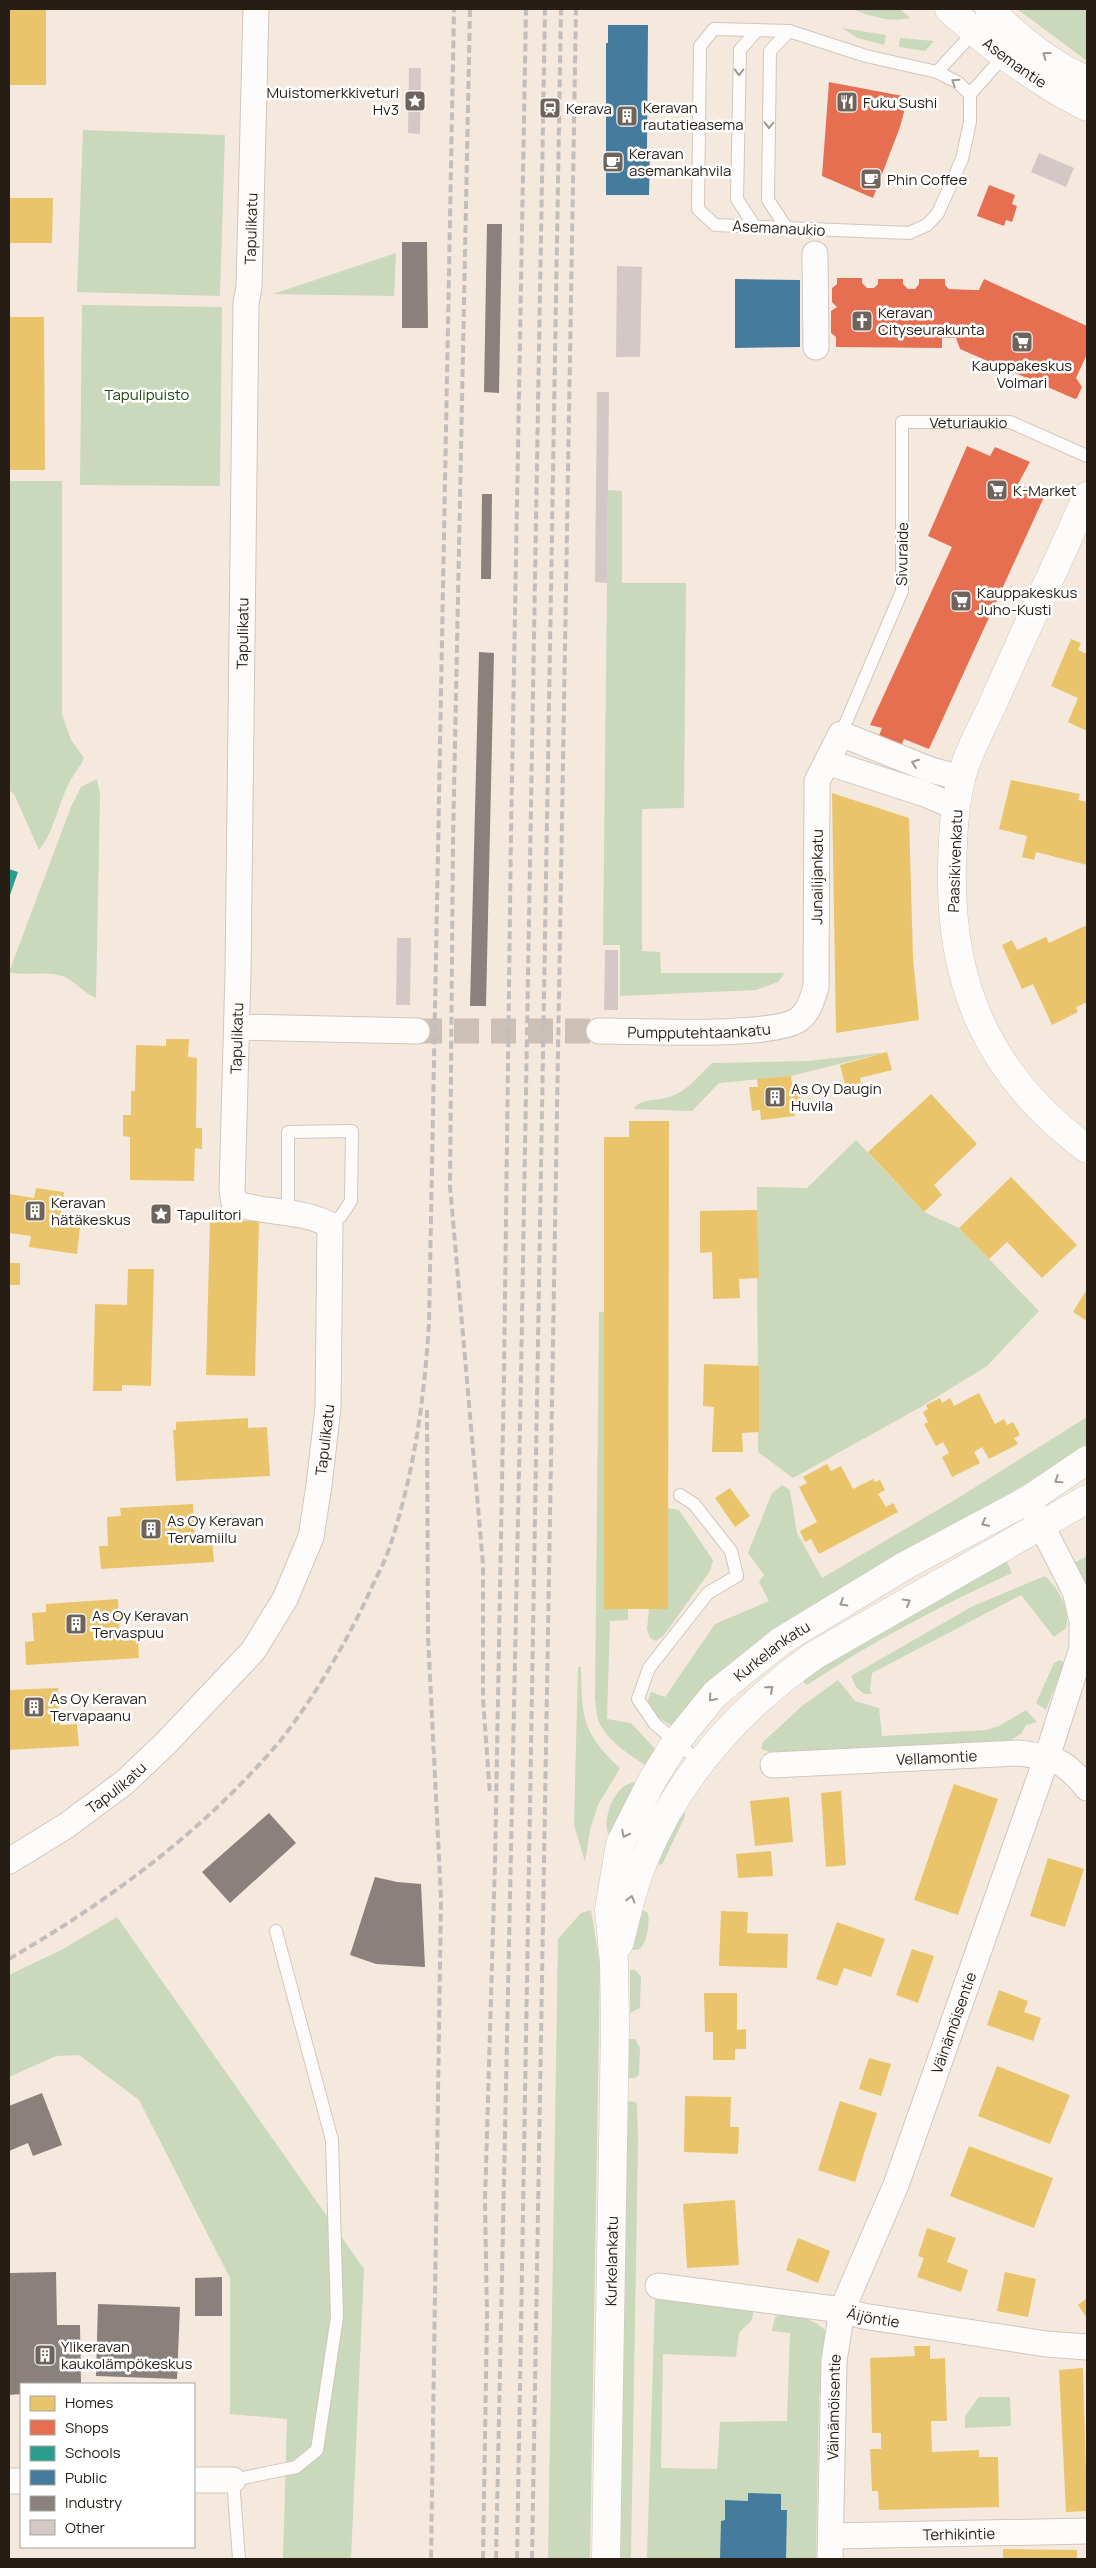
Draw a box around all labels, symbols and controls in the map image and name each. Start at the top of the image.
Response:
street label: Asemantie [979,32,1051,93]
one-way arrow [1042,52,1052,61]
one-way arrow [734,68,745,76]
one-way arrow [951,78,960,88]
place label: Muistomerkkiveturi Hv3 [266,82,399,120]
place icon: Muistomerkkiveturi Hv3 [403,89,427,113]
restaurant icon: Fuku Sushi [835,90,859,114]
place label: Fuku Sushi [863,92,937,113]
station icon: Kerava [538,96,562,120]
place label: Keravan rautatieasema [643,97,744,135]
place label: Kerava [566,98,612,119]
building icon: Keravan rautatieasema [615,104,639,128]
one-way arrow [764,122,774,129]
place label: Keravan asemankahvila [629,143,731,181]
cafe icon: Keravan asemankahvila [601,150,625,174]
cafe icon: Phin Coffee [859,167,883,191]
place label: Phin Coffee [887,169,967,190]
street label: Tapulikatu [239,192,262,265]
street label: Asemanaukio [732,215,826,241]
place label: Keravan Cityseurakunta [878,302,985,340]
church icon: Keravan Cityseurakunta [850,309,874,333]
supermarket icon: Kauppakeskus Volmari [1010,330,1034,354]
place label: Kauppakeskus Volmari [972,355,1072,393]
park label: Tapulipuisto [105,384,190,405]
street label: Veturiaukio [930,412,1008,433]
supermarket icon: K-Market [985,478,1009,502]
place label: K-Market [1013,480,1077,501]
street label: Sivuraide [891,522,913,586]
place label: Kauppakeskus Juho-Kusti [977,582,1078,620]
supermarket icon: Kauppakeskus Juho-Kusti [949,589,973,613]
street label: Tapulikatu [231,597,253,669]
one-way arrow [911,759,919,769]
street label: Paasikivenkatu [943,809,967,913]
street label: Junailijankatu [806,829,827,925]
street label: Tapulikatu [225,1002,248,1074]
street label: Pumpputehtaankatu [627,1018,772,1043]
place label: As Oy Daugin Huvila [791,1078,882,1116]
building icon: As Oy Daugin Huvila [763,1085,787,1109]
place label: Keravan hätäkeskus [51,1192,131,1230]
building icon: Keravan hätäkeskus [23,1199,47,1223]
place icon: Tapulitori [149,1202,173,1226]
place label: Tapulitori [177,1204,242,1225]
street label: Tapulikatu [310,1403,339,1477]
one-way arrow [1054,1474,1063,1483]
place label: As Oy Keravan Tervamiilu [167,1510,264,1548]
building icon: As Oy Keravan Tervamiilu [139,1517,163,1541]
one-way arrow [981,1517,990,1527]
one-way arrow [840,1596,849,1606]
one-way arrow [902,1599,911,1609]
place label: As Oy Keravan Tervaspuu [92,1605,189,1643]
building icon: As Oy Keravan Tervaspuu [64,1612,88,1636]
street label: Kurkelankatu [729,1615,814,1686]
one-way arrow [764,1685,773,1694]
place label: As Oy Keravan Tervapaanu [50,1688,147,1726]
one-way arrow [709,1692,718,1701]
building icon: As Oy Keravan Tervapaanu [22,1695,46,1719]
street label: Vellamontie [896,1745,978,1769]
street label: Tapulikatu [82,1757,151,1818]
one-way arrow [621,1828,631,1837]
one-way arrow [626,1895,636,1903]
street label: Väinämöisentie [926,1969,981,2076]
street label: Kurkelankatu [600,2216,622,2306]
street label: Äijöntie [845,2302,901,2332]
place label: Ylikeravan kaukolämpökeskus [61,2336,192,2374]
building icon: Ylikeravan kaukolämpökeskus [33,2343,57,2367]
street label: Väinämöisentie [821,2352,846,2460]
legend [20,2383,195,2548]
text: Homes [65,2392,114,2413]
text: Shops [65,2417,109,2438]
text: Schools [65,2442,121,2463]
text: Public [65,2467,107,2488]
text: Industry [65,2492,122,2513]
text: Other [65,2517,106,2538]
street label: Terhikintie [922,2522,996,2545]

